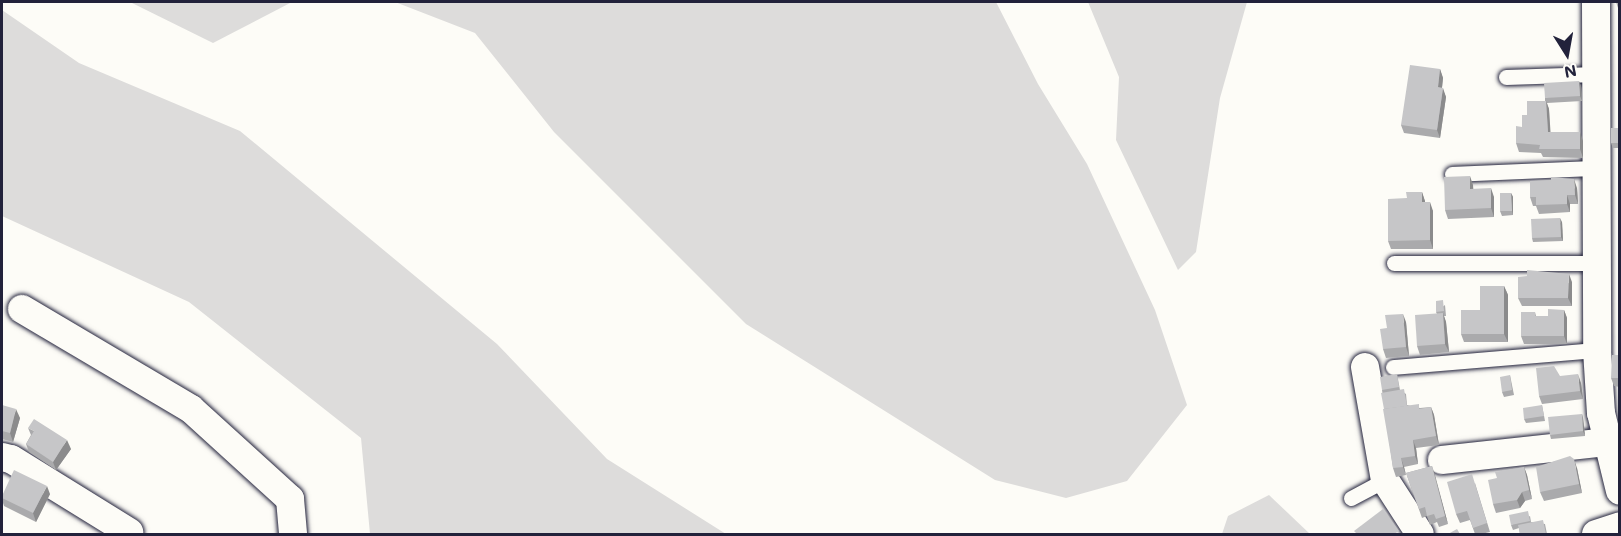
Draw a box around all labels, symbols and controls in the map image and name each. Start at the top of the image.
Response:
north arrow [1537,24,1597,84]
text: N [1563,61,1578,84]

